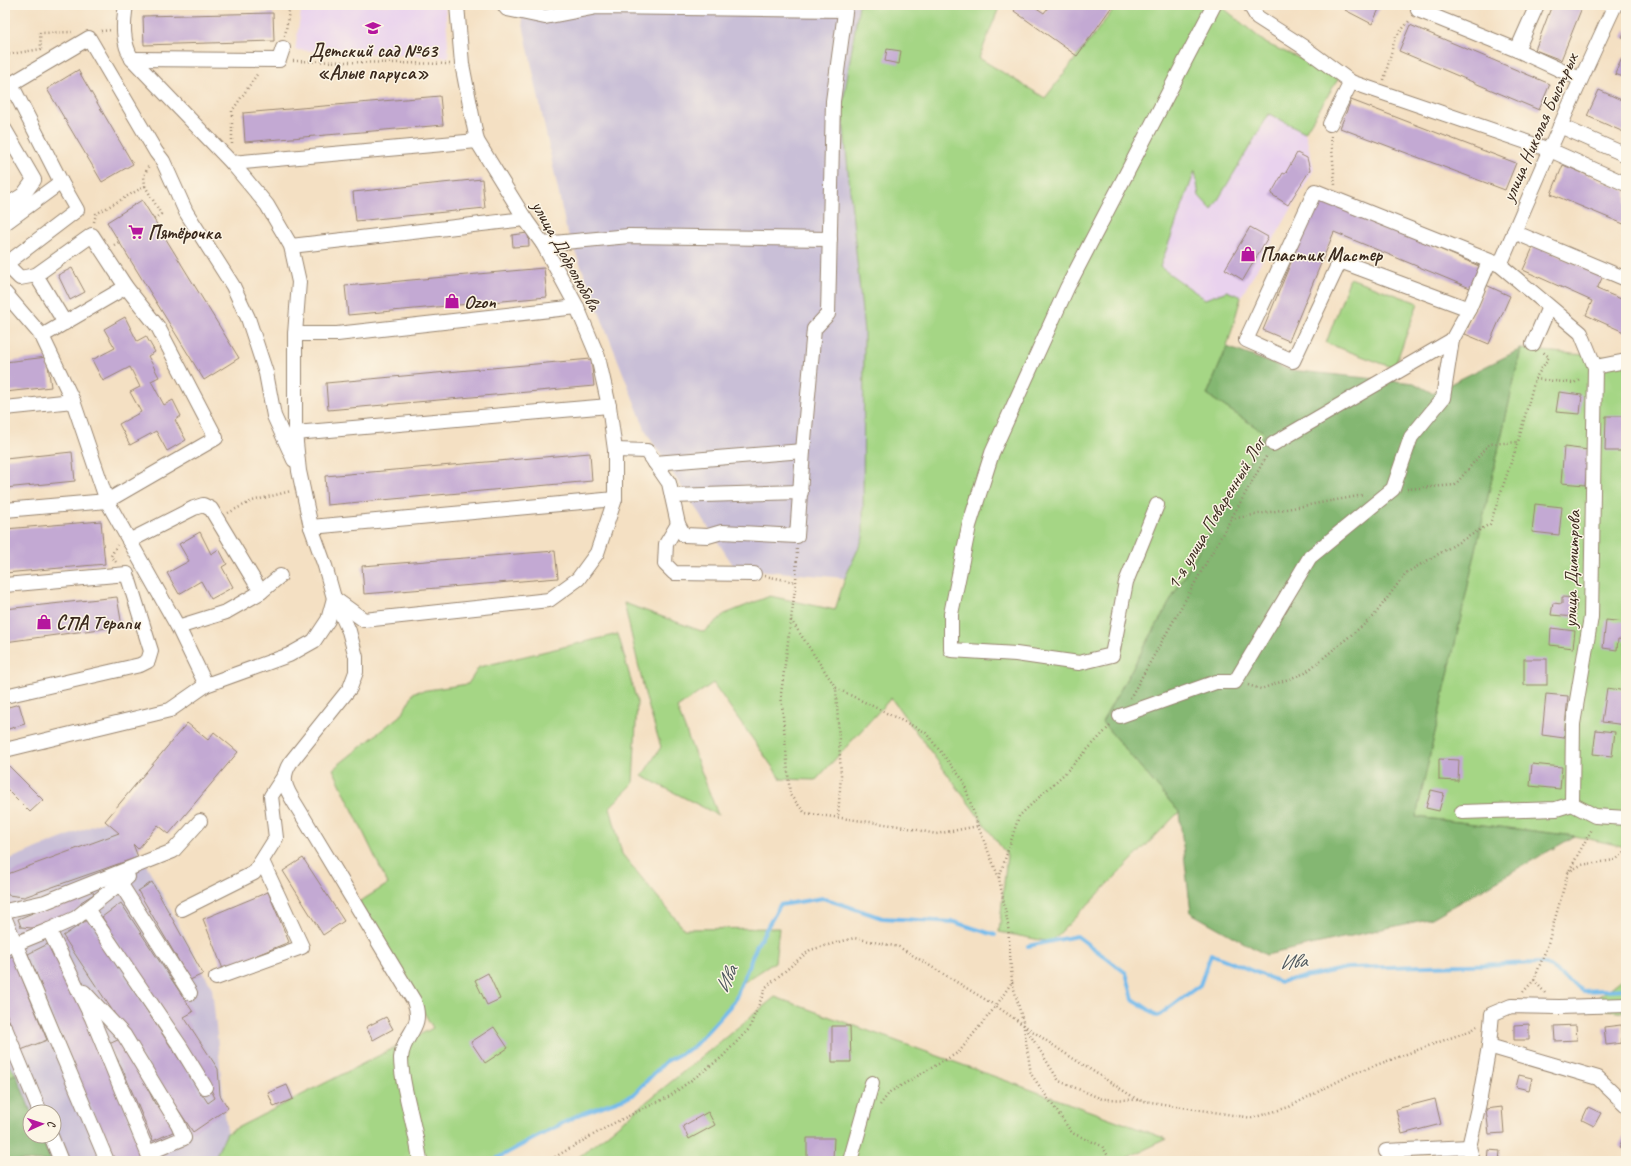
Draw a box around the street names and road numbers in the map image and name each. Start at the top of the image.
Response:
street label: улица Николая Быстрых [1496,48,1584,206]
street label: улица Добролюбова [525,195,607,316]
street label: 1-я улица Поваренный Лог [1161,431,1272,594]
street label: улица Димитрова [1558,508,1586,629]

